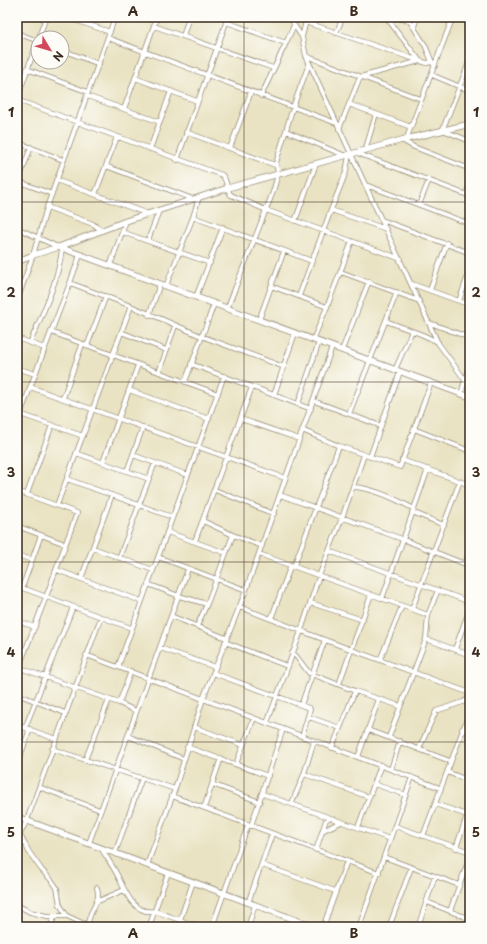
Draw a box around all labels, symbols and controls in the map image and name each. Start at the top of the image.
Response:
text: A [128,1,138,20]
text: B [350,1,359,20]
north arrow [30,30,70,70]
text: N [49,48,68,65]
text: 1 [8,102,14,121]
text: 1 [473,102,479,121]
text: 2 [6,282,16,301]
text: 2 [471,282,481,301]
text: 3 [7,462,16,481]
text: 3 [472,462,481,481]
text: 4 [7,642,16,661]
text: 4 [472,642,481,661]
text: 5 [7,822,15,841]
text: 5 [472,822,480,841]
text: A [128,923,138,942]
text: B [350,923,359,942]

